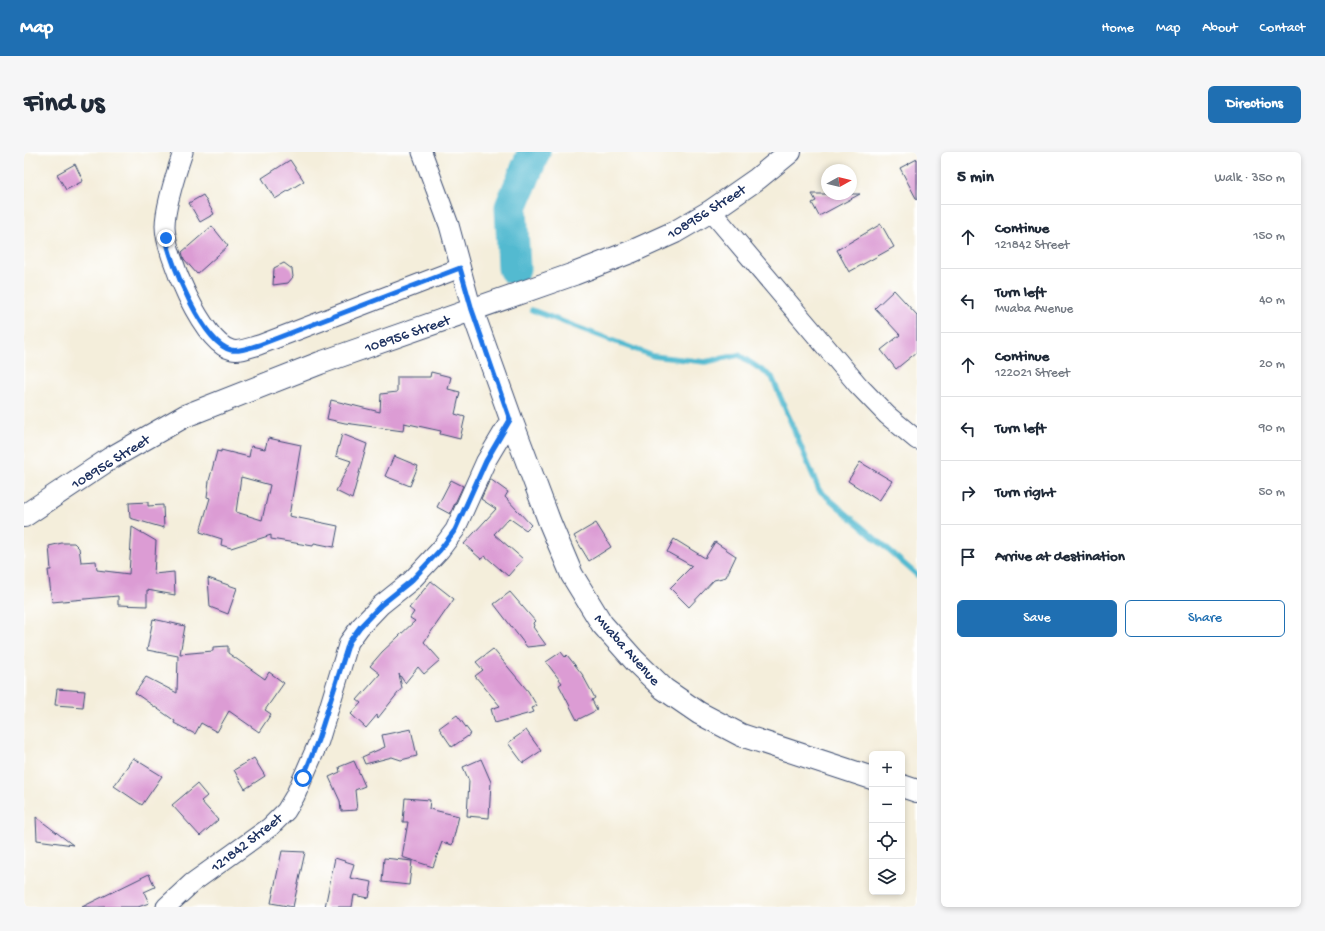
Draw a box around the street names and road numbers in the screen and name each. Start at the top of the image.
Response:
street label: 108956 Street [664,180,751,245]
street label: 108956 Street [362,311,455,358]
street label: 108956 Street [68,430,155,495]
street label: Mvaba Avenue [590,611,664,690]
street label: 121842 Street [207,809,288,878]

